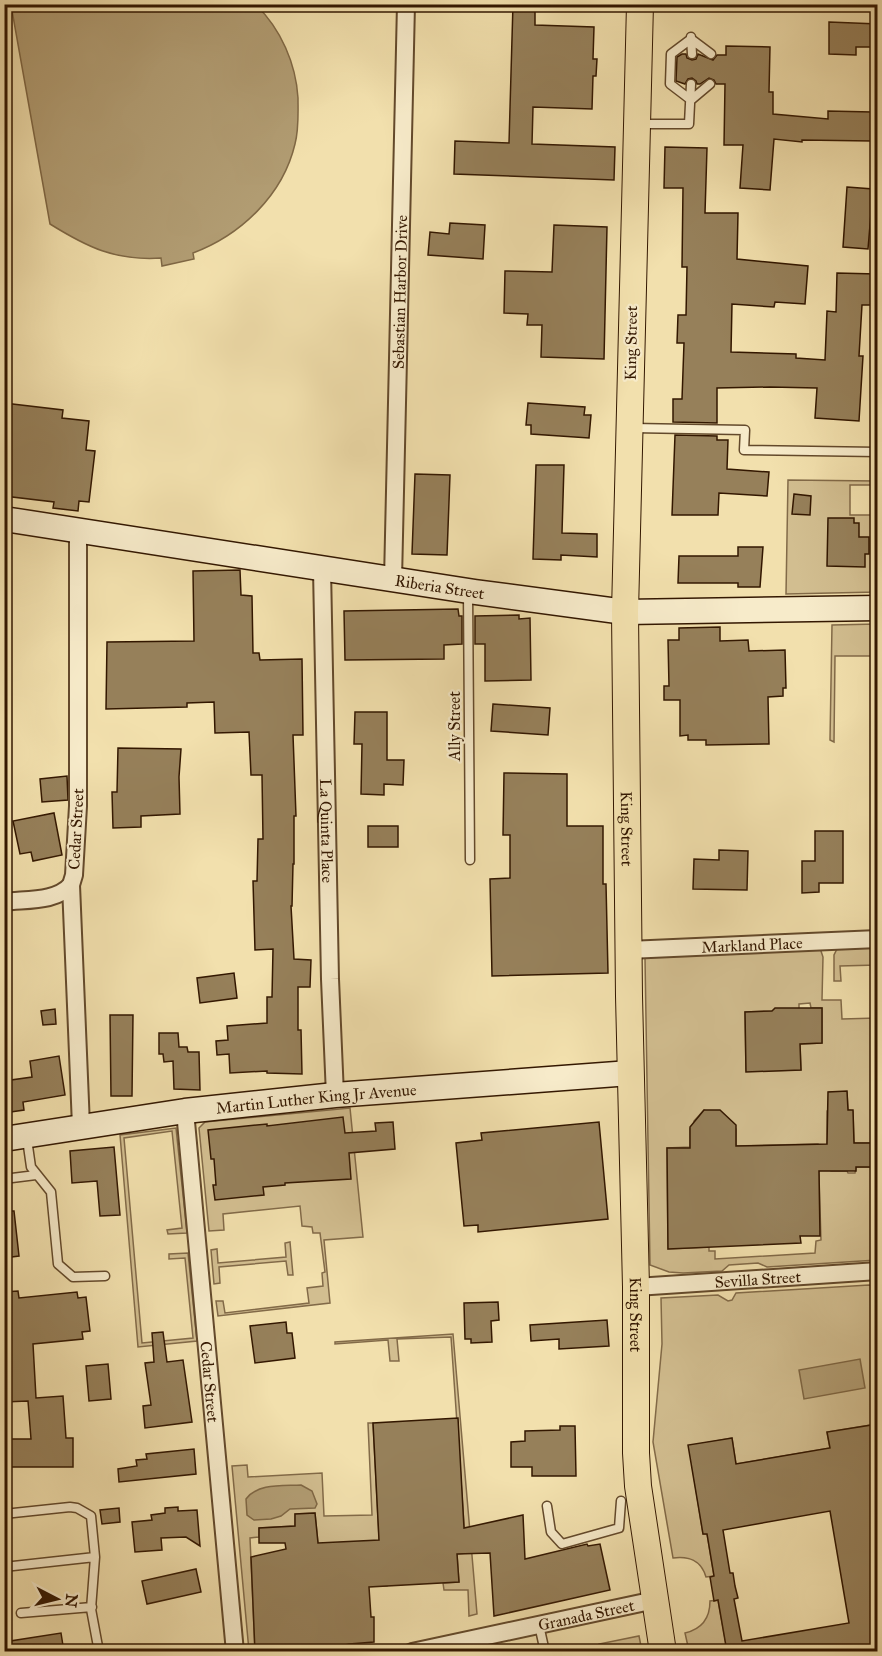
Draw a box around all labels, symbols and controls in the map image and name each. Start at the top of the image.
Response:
street label: Sebastian Harbor Drive [388,214,411,369]
street label: King Street [621,305,642,381]
street label: Riberia Street [394,570,486,603]
street label: Ally Street [445,691,464,762]
street label: La Quinta Place [317,779,338,884]
street label: Cedar Street [64,787,88,870]
street label: King Street [617,791,637,867]
street label: Markland Place [701,933,803,956]
street label: Martin Luther King Jr Avenue [215,1079,418,1117]
street label: Sevilla Street [714,1267,802,1291]
street label: King Street [626,1277,646,1353]
street label: Cedar Street [197,1340,223,1424]
north arrow [27,1569,87,1629]
text: N [61,1593,82,1609]
street label: Granada Street [536,1595,636,1634]

